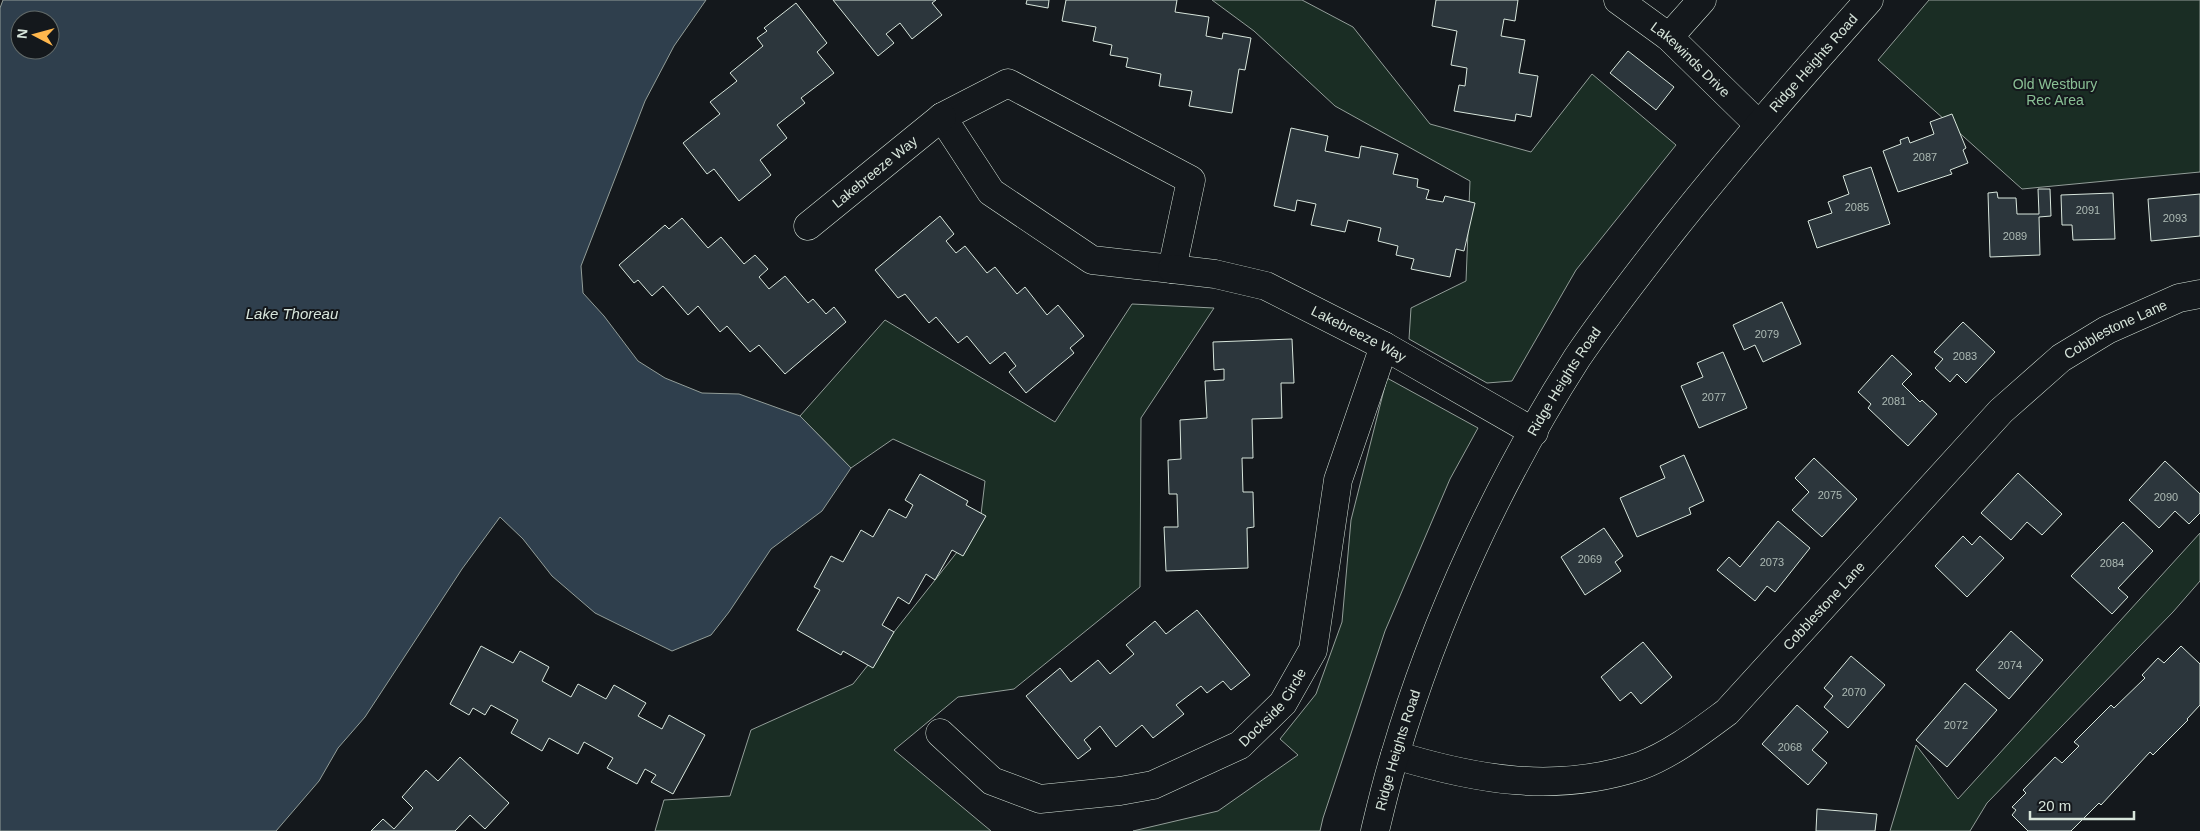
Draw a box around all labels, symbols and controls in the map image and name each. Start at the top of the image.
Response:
north arrow [10,10,60,60]
street label: Ridge Heights Road [1766,11,1861,115]
street label: Lakewinds Drive [1648,19,1734,100]
text: N [14,28,31,40]
park label: Old Westbury Rec Area [2013,76,2097,108]
street label: Lakebreeze Way [829,133,920,211]
house number: 2087 [1913,151,1937,163]
house number: 2085 [1845,201,1869,213]
house number: 2091 [2076,204,2100,216]
house number: 2093 [2163,212,2187,224]
house number: 2089 [2003,230,2027,242]
street label: Cobblestone Lane [2061,296,2170,362]
street label: Lakebreeze Way [1309,302,1409,365]
water label: Lake Thoreau [246,305,339,322]
street label: Ridge Heights Road [1524,324,1604,439]
house number: 2079 [1755,328,1779,340]
house number: 2083 [1953,350,1977,362]
house number: 2077 [1702,391,1726,403]
house number: 2081 [1882,395,1906,407]
house number: 2075 [1818,489,1842,501]
house number: 2090 [2154,491,2178,503]
house number: 2069 [1578,553,1602,565]
house number: 2073 [1760,556,1784,568]
house number: 2084 [2100,557,2124,569]
street label: Cobblestone Lane [1780,558,1868,653]
house number: 2074 [1998,659,2022,671]
street label: Dockside Circle [1236,665,1309,750]
house number: 2070 [1842,686,1866,698]
street label: Ridge Heights Road [1372,688,1423,812]
house number: 2072 [1944,719,1968,731]
house number: 2068 [1778,741,1802,753]
scale bar [2030,788,2134,820]
text: 20 m [2038,797,2071,814]

